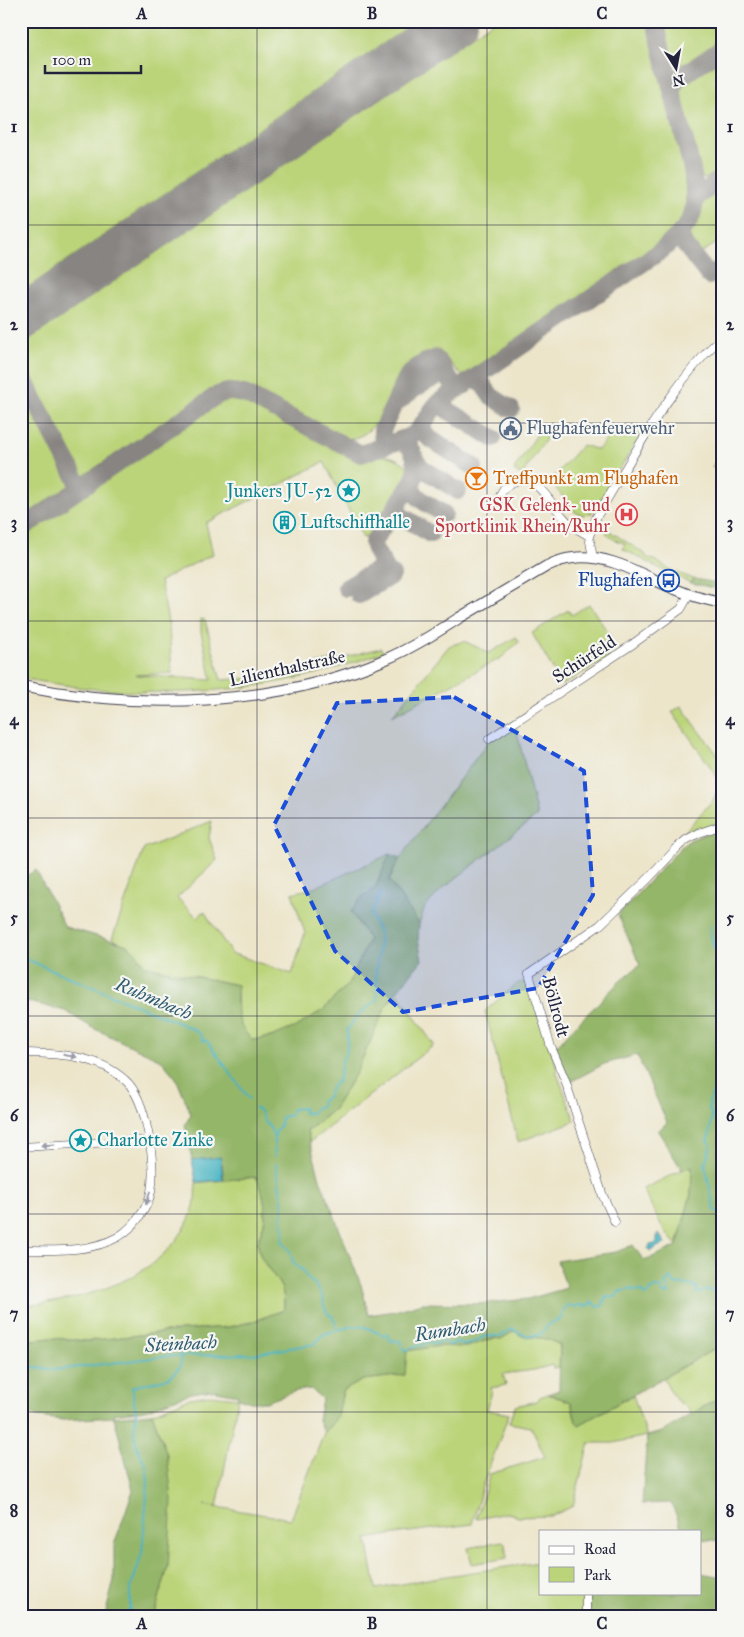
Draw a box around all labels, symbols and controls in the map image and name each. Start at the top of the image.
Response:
text: A [136,4,148,23]
text: B [367,4,377,23]
text: C [597,4,608,23]
scale bar [45,42,141,74]
north arrow [652,42,702,92]
text: 100 m [52,51,92,69]
text: N [671,71,686,90]
text: 1 [11,117,18,136]
text: 1 [727,117,734,136]
text: 2 [10,315,19,334]
text: 2 [726,315,735,334]
public building icon: Flughafenfeuerwehr [498,416,522,440]
place label: Flughafenfeuerwehr [526,417,675,440]
bar icon: Treffpunkt am Flughafen [465,466,489,490]
place label: Treffpunkt am Flughafen [493,467,679,490]
place icon: Junkers JU-52 [336,479,360,503]
place label: Junkers JU-52 [225,480,332,503]
place label: GSK Gelenk- und Sportklinik Rhein/Ruhr [435,494,610,537]
hospital icon: GSK Gelenk- und Sportklinik Rhein/Ruhr [614,503,638,527]
building icon: Luftschiffhalle [272,510,296,534]
place label: Luftschiffhalle [300,511,410,533]
text: 3 [11,513,17,533]
text: 3 [727,513,733,533]
bus stop icon: Flughafen [657,568,681,592]
place label: Flughafen [578,569,653,592]
street label: Schürfeld [548,630,620,688]
street label: Lilienthalstraße [227,645,347,691]
text: 4 [10,710,20,730]
text: 4 [726,710,736,730]
text: 5 [10,908,18,927]
text: 5 [726,908,734,927]
water label: Ruhmbach [111,972,196,1025]
street label: Böllrodt [537,974,575,1040]
one-way arrow [62,1052,78,1060]
text: 6 [10,1106,19,1125]
text: 6 [726,1106,735,1125]
place icon: Charlotte Zinke [69,1128,93,1152]
place label: Charlotte Zinke [97,1129,213,1151]
one-way arrow [40,1142,56,1150]
one-way arrow [144,1191,152,1206]
text: 7 [10,1304,19,1323]
text: 7 [726,1304,735,1323]
water label: Rumbach [412,1313,487,1347]
water label: Steinbach [143,1330,218,1357]
text: 8 [10,1501,18,1520]
text: 8 [726,1501,734,1520]
legend [539,1530,702,1594]
text: Road [584,1540,616,1558]
text: Park [584,1566,611,1584]
text: A [136,1614,148,1633]
text: B [367,1614,377,1633]
text: C [597,1614,608,1633]

